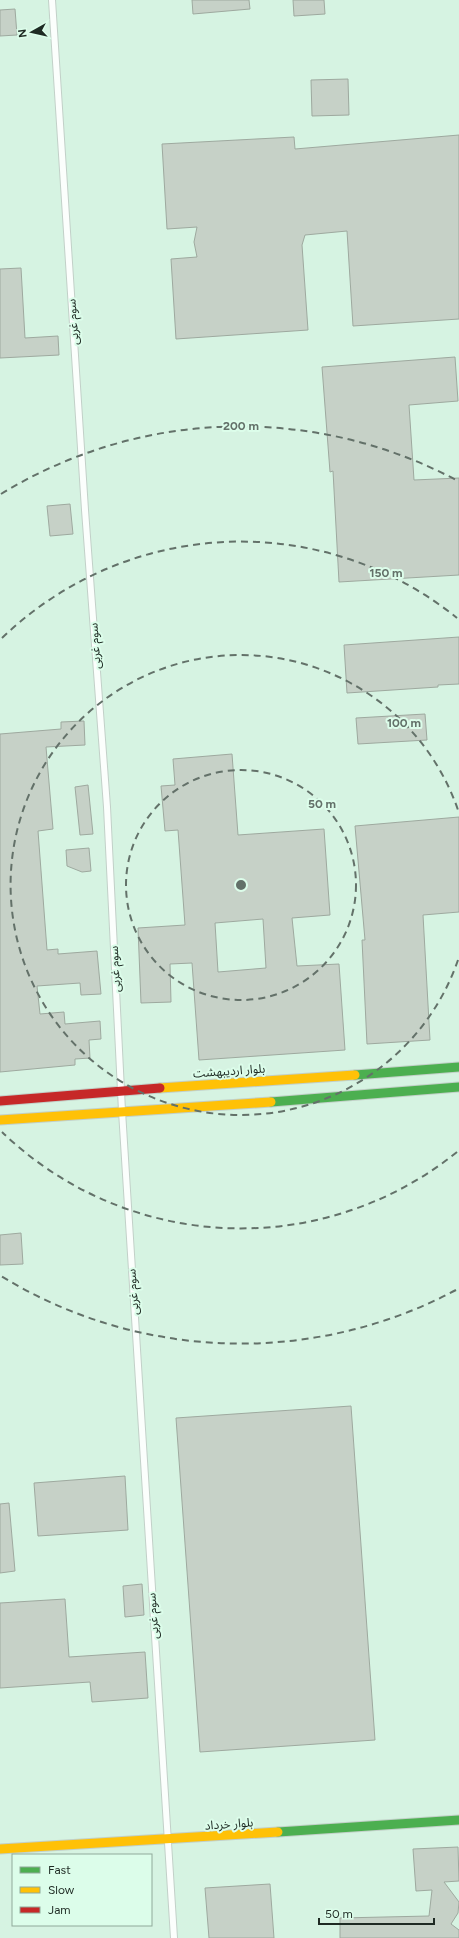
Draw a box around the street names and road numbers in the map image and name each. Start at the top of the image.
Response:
street label: سوم غربی [64,298,84,346]
street label: سوم غربی [86,622,106,670]
street label: سوم غربی [107,945,125,993]
street label: بلوار اردیبهشت [192,1061,266,1081]
street label: سوم غربی [124,1268,144,1316]
street label: سوم غربی [144,1592,164,1640]
street label: بلوار خرداد [204,1815,254,1833]

